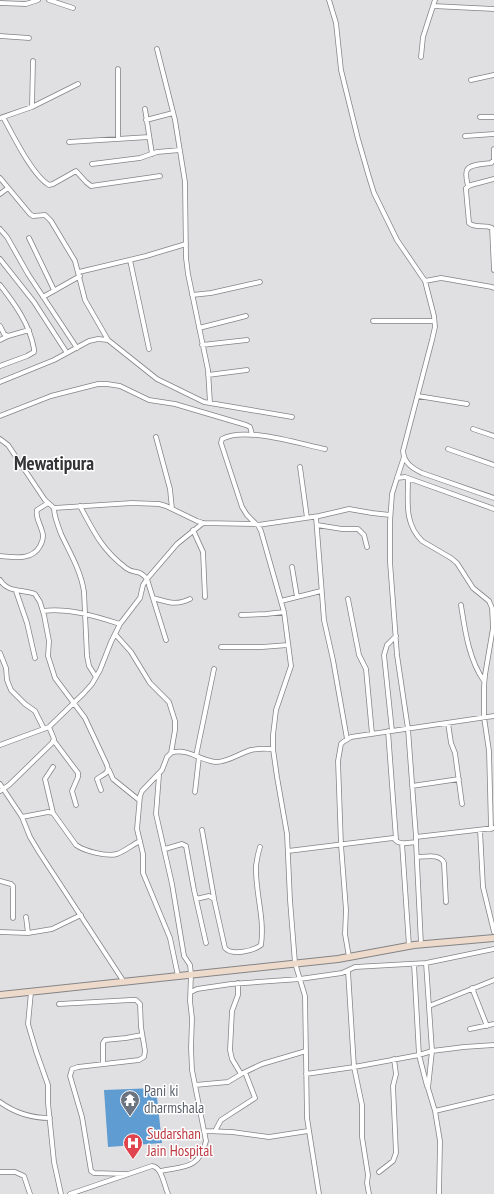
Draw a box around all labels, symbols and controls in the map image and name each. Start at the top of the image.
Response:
district label: Mewatipura [14,451,94,475]
place label: Pani ki dharmshala [144,1081,204,1117]
temple icon: Pani ki dharmshala [119,1089,141,1117]
place label: Sudarshan Jain Hospital [146,1124,213,1160]
hospital icon: Sudarshan Jain Hospital [122,1132,144,1160]

